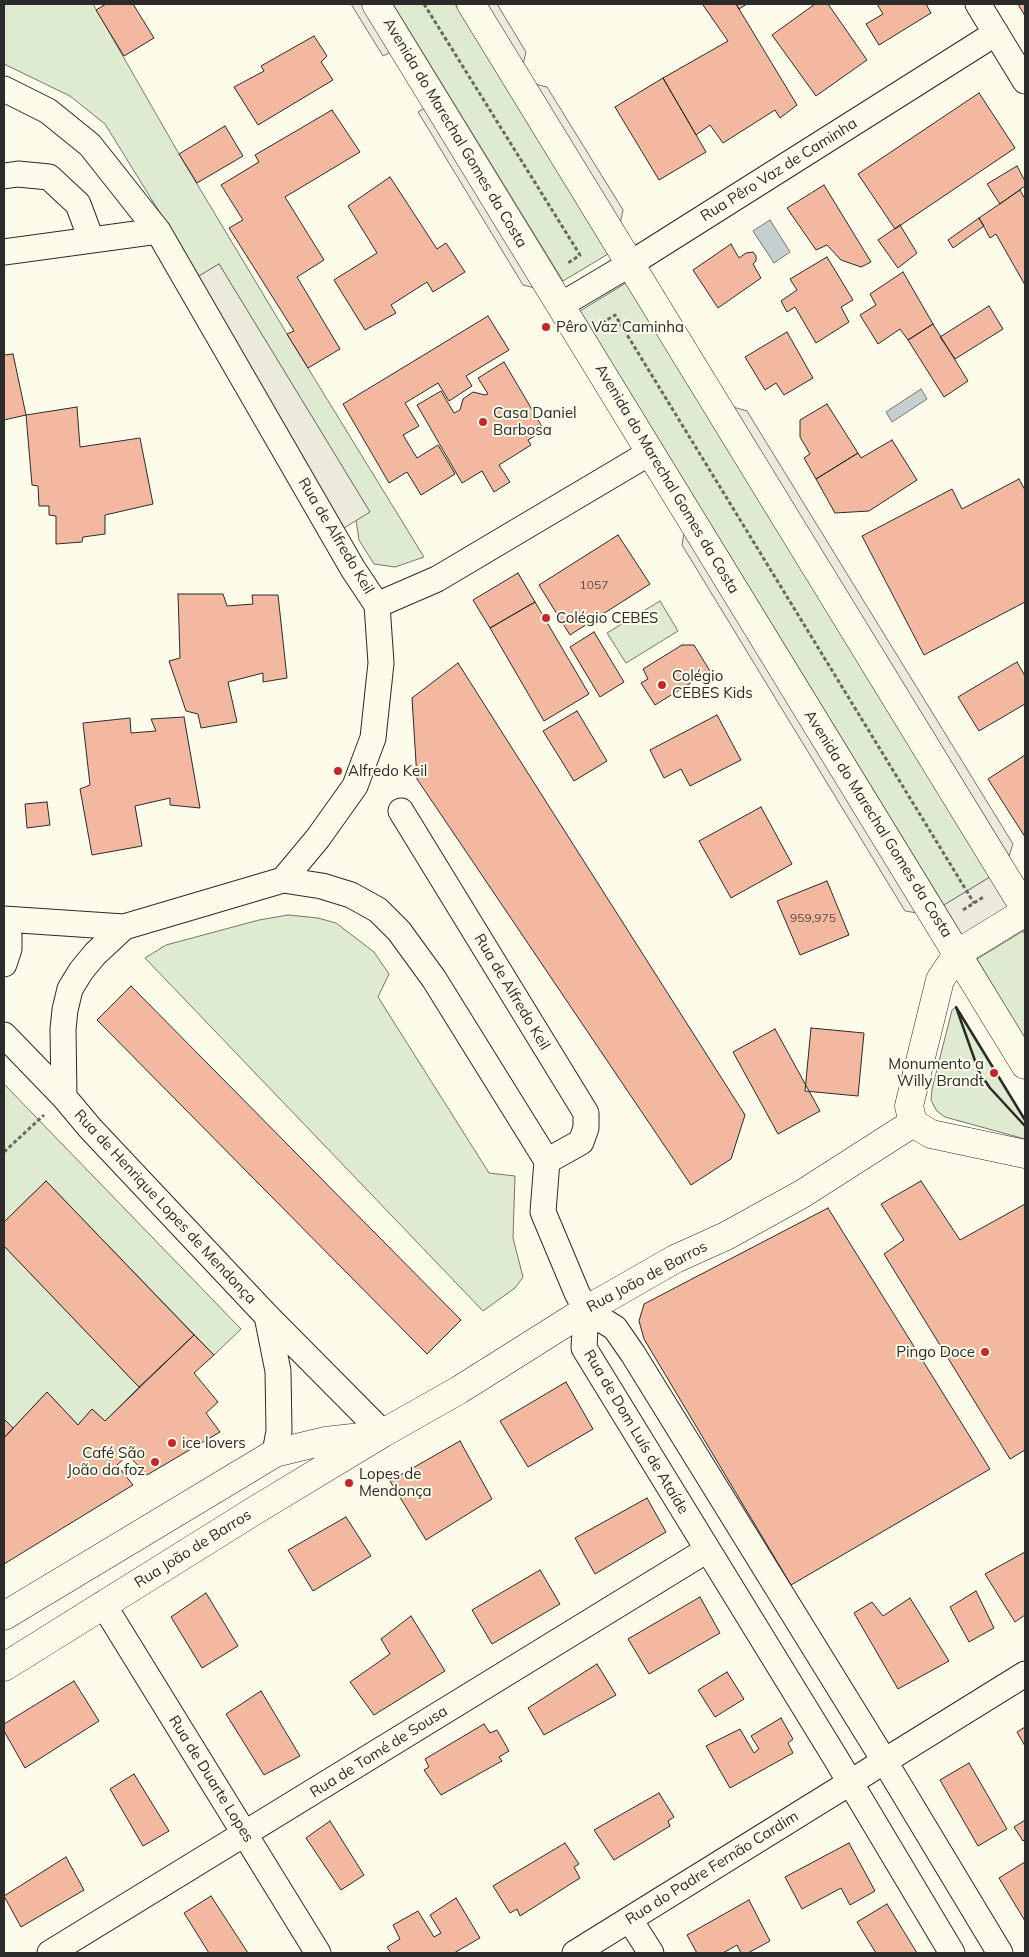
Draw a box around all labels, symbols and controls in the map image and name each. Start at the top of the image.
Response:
street label: Avenida do Marechal Gomes da Costa [379,15,531,251]
street label: Rua Pêro Vaz de Caminha [697,114,861,226]
place label: Pêro Vaz Caminha [556,318,684,336]
marker: Pêro Vaz Caminha [540,321,552,333]
street label: Avenida do Marechal Gomes da Costa [591,361,743,597]
place label: Casa Daniel Barbosa [493,404,577,439]
marker: Casa Daniel Barbosa [477,416,489,428]
street label: Rua de Alfredo Keil [294,475,378,597]
house number: 1057 [580,578,608,592]
place label: Colégio CEBES [556,609,658,627]
marker: Colégio CEBES [540,612,552,624]
place label: Colégio CEBES Kids [672,667,753,702]
marker: Colégio CEBES Kids [656,679,668,691]
street label: Avenida do Marechal Gomes da Costa [800,707,956,941]
place label: Alfredo Keil [348,762,427,780]
marker: Alfredo Keil [332,765,344,777]
house number: 959,975 [790,911,836,925]
street label: Rua de Alfredo Keil [470,931,554,1053]
place label: Monumento a Willy Brandt [888,1055,984,1090]
marker: Monumento a Willy Brandt [988,1067,1000,1079]
street label: Rua de Henrique Lopes de Mendonça [70,1106,260,1308]
street label: Rua João de Barros [584,1238,710,1316]
place label: Pingo Doce [896,1343,975,1361]
marker: Pingo Doce [979,1346,991,1358]
street label: Rua de Dom Luís de Ataíde [580,1347,692,1517]
place label: ice lovers [182,1434,246,1452]
marker: ice lovers [166,1437,178,1449]
place label: Café São João da foz [67,1444,145,1479]
marker: Café São João da foz [149,1456,161,1468]
place label: Lopes de Mendonça [359,1465,432,1500]
marker: Lopes de Mendonça [343,1477,355,1489]
street label: Rua João de Barros [131,1506,255,1592]
street label: Rua de Tomé de Sousa [307,1702,451,1802]
street label: Rua de Duarte Lopes [165,1712,257,1846]
street label: Rua do Padre Fernão Cardim [622,1807,802,1929]

